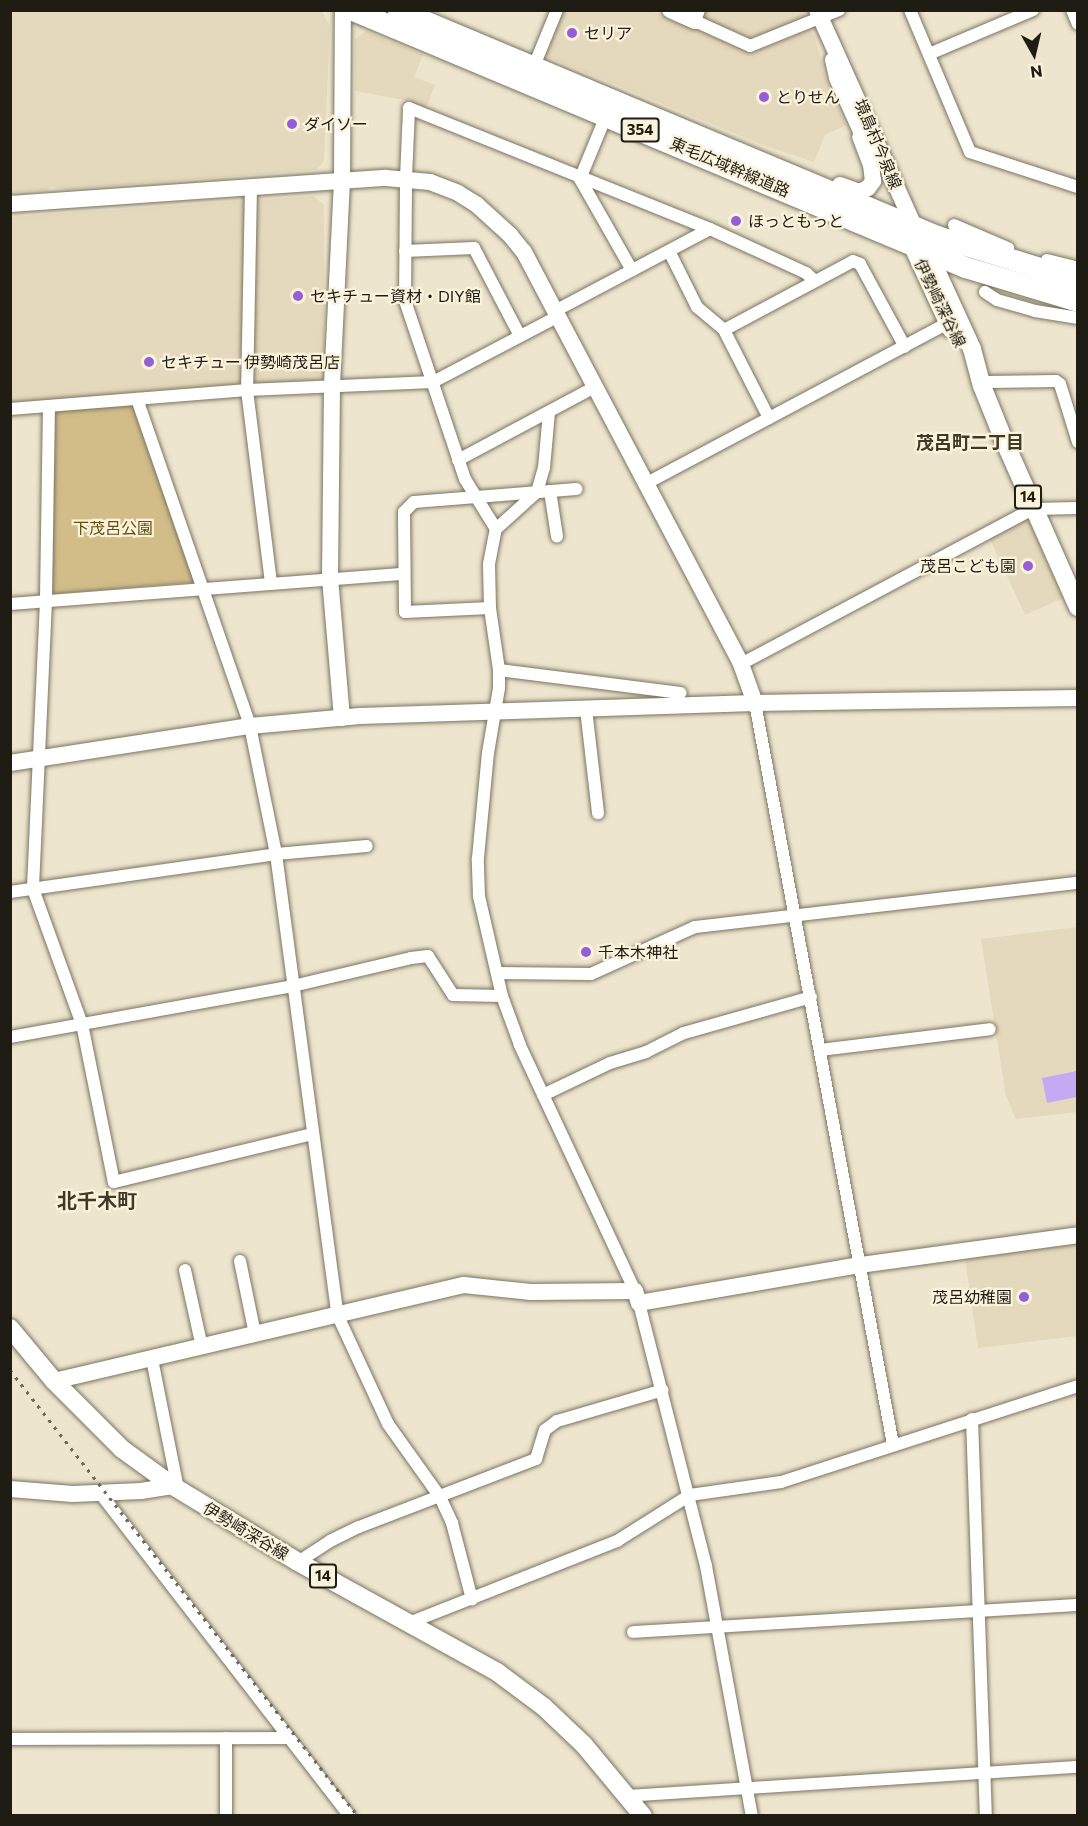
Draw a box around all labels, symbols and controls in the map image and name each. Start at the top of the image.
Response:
place label: セリア [584,23,632,43]
north arrow [1004,24,1064,84]
marker: セリア [565,26,579,40]
text: N [1029,62,1044,83]
place label: とりせん [776,87,840,107]
marker: とりせん [757,90,771,104]
street label: 境島村今泉線 [850,96,906,192]
place label: ダイソー [304,114,368,134]
marker: ダイソー [285,117,299,131]
road number: 354 [620,118,660,142]
street label: 東毛広域幹線道路 [667,133,793,201]
place label: ほっともっと [748,211,844,231]
marker: ほっともっと [729,214,743,228]
street label: 伊勢崎深谷線 [910,256,970,350]
place label: セキチュー資材・DIY館 [310,286,481,306]
marker: セキチュー資材・DIY館 [291,289,305,303]
place label: セキチュー 伊勢崎茂呂店 [161,352,340,372]
marker: セキチュー 伊勢崎茂呂店 [142,355,156,369]
district label: 茂呂町二丁目 [916,431,1024,453]
road number: 14 [1013,485,1043,509]
park label: 下茂呂公園 [73,518,153,538]
place label: 茂呂こども園 [920,556,1016,576]
marker: 茂呂こども園 [1021,559,1035,573]
place label: 千本木神社 [598,942,678,962]
marker: 千本木神社 [579,945,593,959]
district label: 北千木町 [57,1188,137,1212]
place label: 茂呂幼稚園 [932,1287,1012,1307]
marker: 茂呂幼稚園 [1017,1290,1031,1304]
street label: 伊勢崎深谷線 [200,1498,292,1564]
road number: 14 [308,1564,338,1588]

